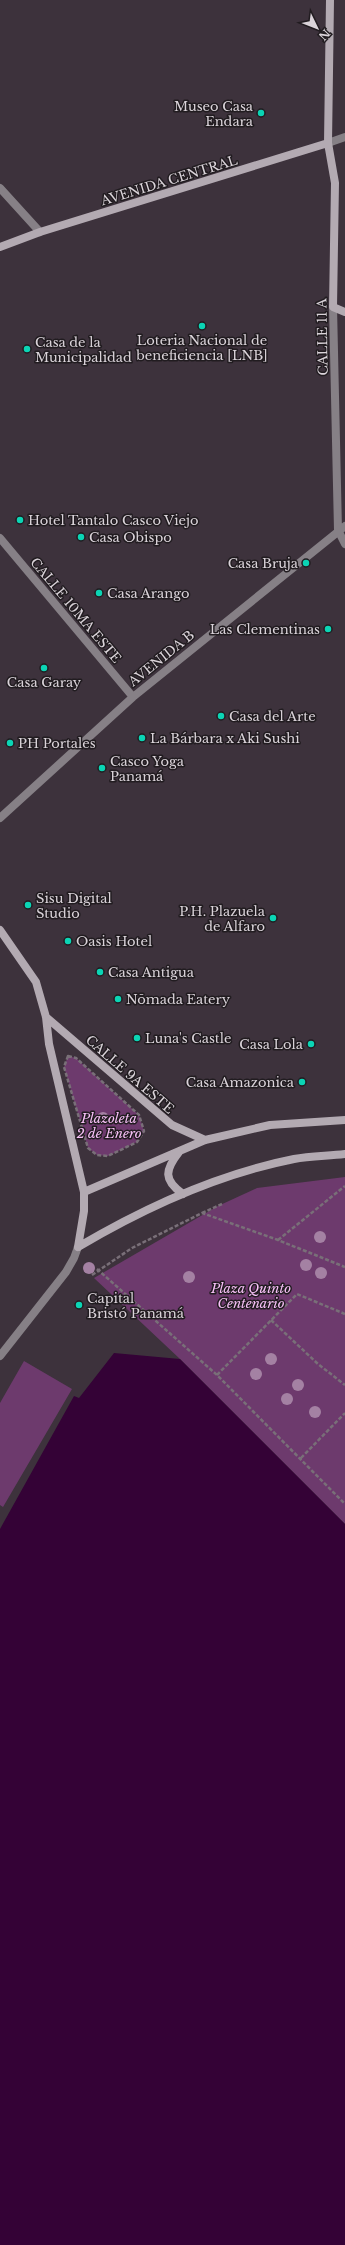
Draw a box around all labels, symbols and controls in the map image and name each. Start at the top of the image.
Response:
north arrow [297,8,337,48]
text: N [315,26,333,44]
place label: Museo Casa Endara [174,98,254,130]
marker: Museo Casa Endara [256,108,266,118]
street label: AVENIDA CENTRAL [98,151,240,210]
street label: CALLE 11 A [313,297,332,376]
marker: Loteria Nacional de beneficiencia [LNB] [197,321,207,331]
place label: Loteria Nacional de beneficiencia [LNB] [135,332,268,364]
place label: Casa de la Municipalidad [35,334,132,366]
marker: Casa de la Municipalidad [22,344,32,354]
place label: Hotel Tantalo Casco Viejo [28,512,199,529]
marker: Hotel Tantalo Casco Viejo [15,515,25,525]
place label: Casa Obispo [89,529,172,546]
marker: Casa Obispo [76,532,86,542]
street label: CALLE 10MA ESTE [26,554,125,667]
place label: Casa Bruja [228,555,299,572]
marker: Casa Bruja [301,558,311,568]
place label: Casa Arango [107,585,189,602]
marker: Casa Arango [94,588,104,598]
place label: Las Clementinas [210,621,320,638]
marker: Las Clementinas [323,624,333,634]
street label: AVENIDA B [124,627,198,691]
marker: Casa Garay [39,663,49,673]
place label: Casa Garay [7,674,82,691]
place label: Casa del Arte [229,708,316,725]
marker: Casa del Arte [216,711,226,721]
place label: La Bárbara x Aki Sushi [150,730,300,747]
marker: La Bárbara x Aki Sushi [137,733,147,743]
place label: PH Portales [18,735,96,752]
marker: PH Portales [5,738,15,748]
place label: Casco Yoga Panamá [110,753,185,785]
marker: Casco Yoga Panamá [97,763,107,773]
place label: Sisu Digital Studio [36,890,112,922]
marker: Sisu Digital Studio [23,900,33,910]
place label: P.H. Plazuela de Alfaro [179,903,266,935]
marker: P.H. Plazuela de Alfaro [268,913,278,923]
place label: Oasis Hotel [76,933,152,950]
marker: Oasis Hotel [63,936,73,946]
place label: Casa Antigua [108,964,195,981]
marker: Casa Antigua [95,967,105,977]
place label: Nōmada Eatery [126,991,231,1008]
marker: Nōmada Eatery [113,994,123,1004]
place label: Luna's Castle [145,1030,231,1047]
street label: CALLE 9A ESTE [82,1031,177,1117]
marker: Luna's Castle [132,1033,142,1043]
place label: Casa Lola [239,1036,304,1053]
marker: Casa Lola [306,1039,316,1049]
place label: Casa Amazonica [186,1074,295,1091]
marker: Casa Amazonica [297,1077,307,1087]
park label: Plazoleta 2 de Enero [76,1110,142,1142]
park label: Plaza Quinto Centenario [210,1280,291,1312]
place label: Capital Bristó Panamá [87,1290,185,1322]
marker: Capital Bristó Panamá [74,1300,84,1310]

